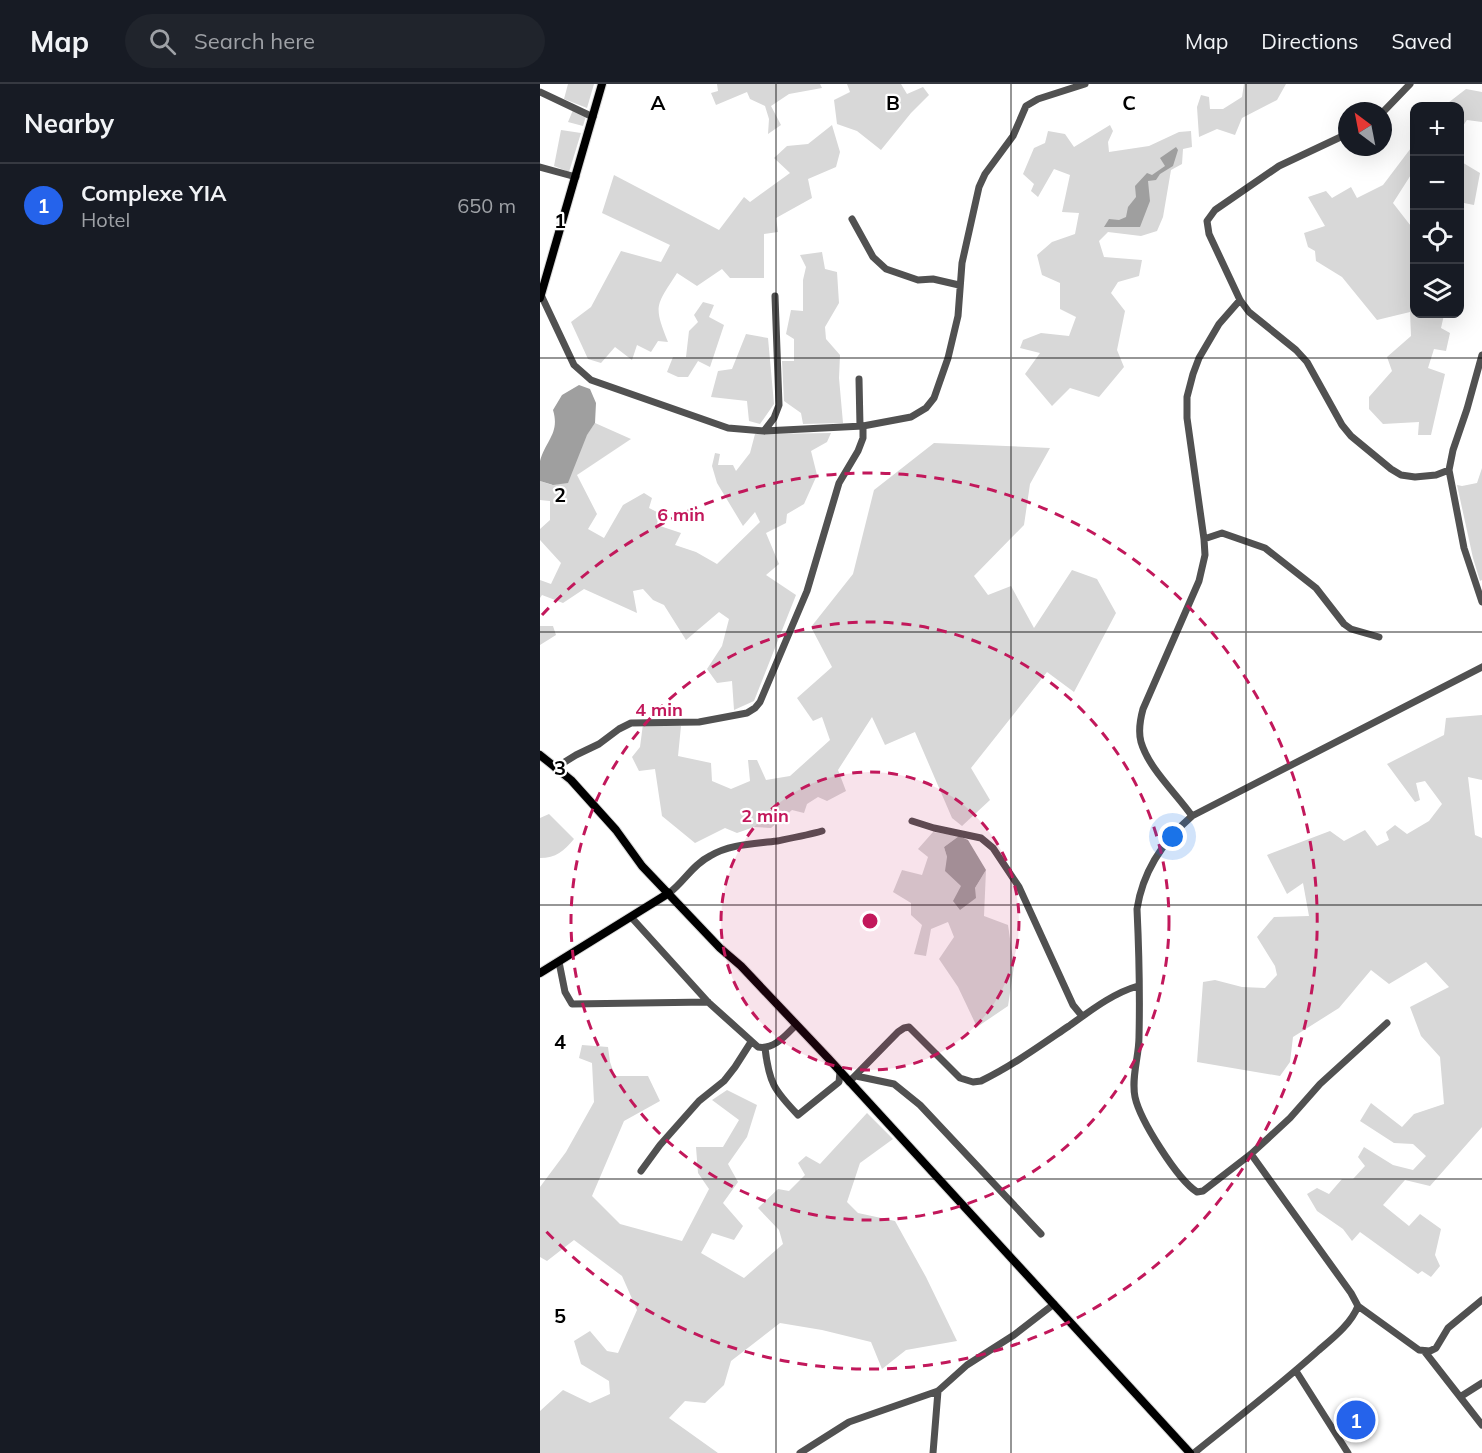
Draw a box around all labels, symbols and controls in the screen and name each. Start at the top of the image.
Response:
search box [125,14,545,68]
text: Map [30,24,89,59]
icon: search [146,25,179,58]
text: Search here [194,27,315,55]
text: Map [1185,28,1228,54]
text: Directions [1261,28,1358,54]
text: Saved [1391,28,1452,54]
text: A [651,90,666,115]
text: B [886,90,900,115]
text: C [1122,90,1136,115]
north arrow [1338,102,1392,156]
map controls [1410,102,1464,318]
button: + [1410,102,1464,156]
text: Nearby [24,107,114,140]
button: − [1410,156,1464,210]
text: Complexe YIA [81,179,227,207]
text: 1 [38,193,50,218]
text: 650 m [457,193,516,218]
text: Hotel [81,207,130,232]
text: 1 [554,208,566,233]
button: locate [1410,210,1464,264]
button: layers [1410,264,1464,318]
text: 2 [554,482,566,507]
text: 6 min [657,503,705,526]
text: 4 min [635,698,683,721]
text: 3 [554,755,566,780]
text: 2 min [741,804,789,827]
your location [1158,822,1187,851]
centre of rings [860,911,880,931]
text: 4 [554,1029,566,1054]
text: 5 [554,1303,566,1328]
pin: 1 [1336,1398,1376,1442]

